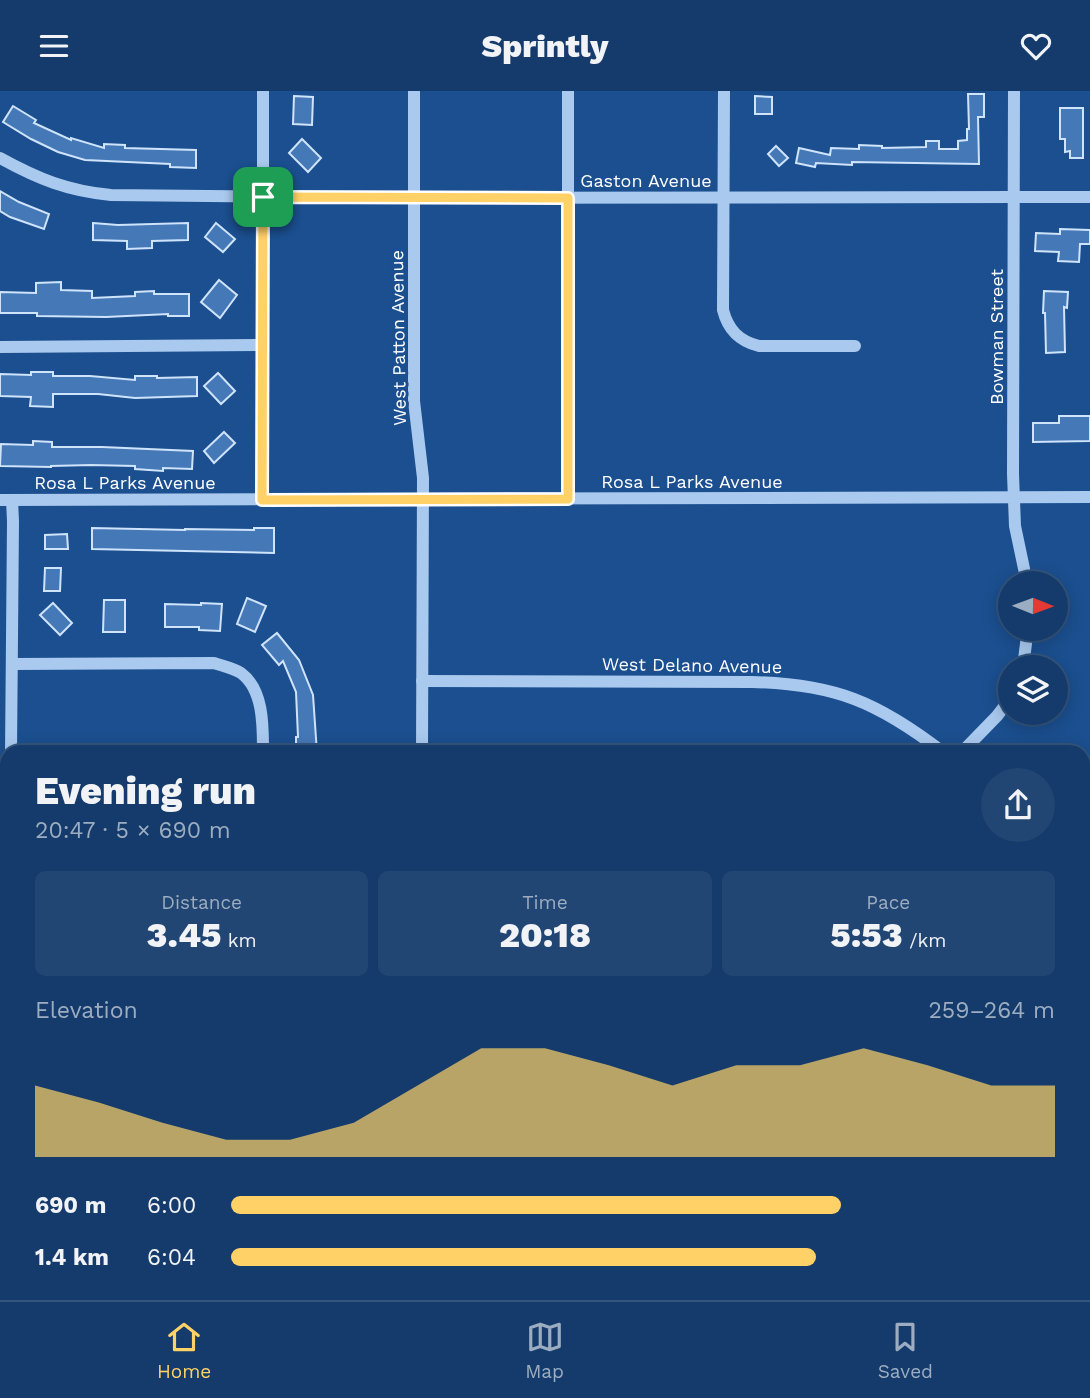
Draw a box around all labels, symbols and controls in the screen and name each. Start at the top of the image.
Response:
icon: menu [35,27,73,65]
text: Sprintly [481,27,609,65]
icon: heart [1017,27,1055,65]
pin [233,167,293,227]
street label: Gaston Avenue [580,170,712,191]
icon: arrive [244,178,282,216]
street label: West Patton Avenue [386,250,410,426]
street label: Bowman Street [986,268,1007,405]
street label: Rosa L Parks Avenue [601,471,783,492]
street label: Rosa L Parks Avenue [34,472,216,493]
north arrow [998,571,1068,641]
map controls [998,571,1068,725]
street label: West Delano Avenue [602,653,782,677]
button: layers [998,655,1068,725]
button: share [981,768,1055,842]
text: Evening run [35,769,256,813]
text: 20:47 · 5 × 690 m [35,817,231,844]
text: Distance [161,891,242,914]
text: Time [522,891,568,914]
text: Pace [866,891,910,914]
text: 3.45 [147,914,221,956]
text: 20:18 [499,914,591,956]
text: 5:53 [830,914,903,956]
text: km [221,929,257,952]
text: /km [903,929,946,952]
text: Elevation [35,997,138,1024]
text: 259–264 m [928,997,1055,1024]
text: 690 m [35,1192,106,1219]
text: 6:00 [147,1192,196,1219]
text: 1.4 km [35,1244,109,1271]
text: 6:04 [147,1244,196,1271]
tab: Home [157,1318,211,1383]
tab: Map [525,1318,564,1383]
tab: Saved [878,1318,933,1383]

